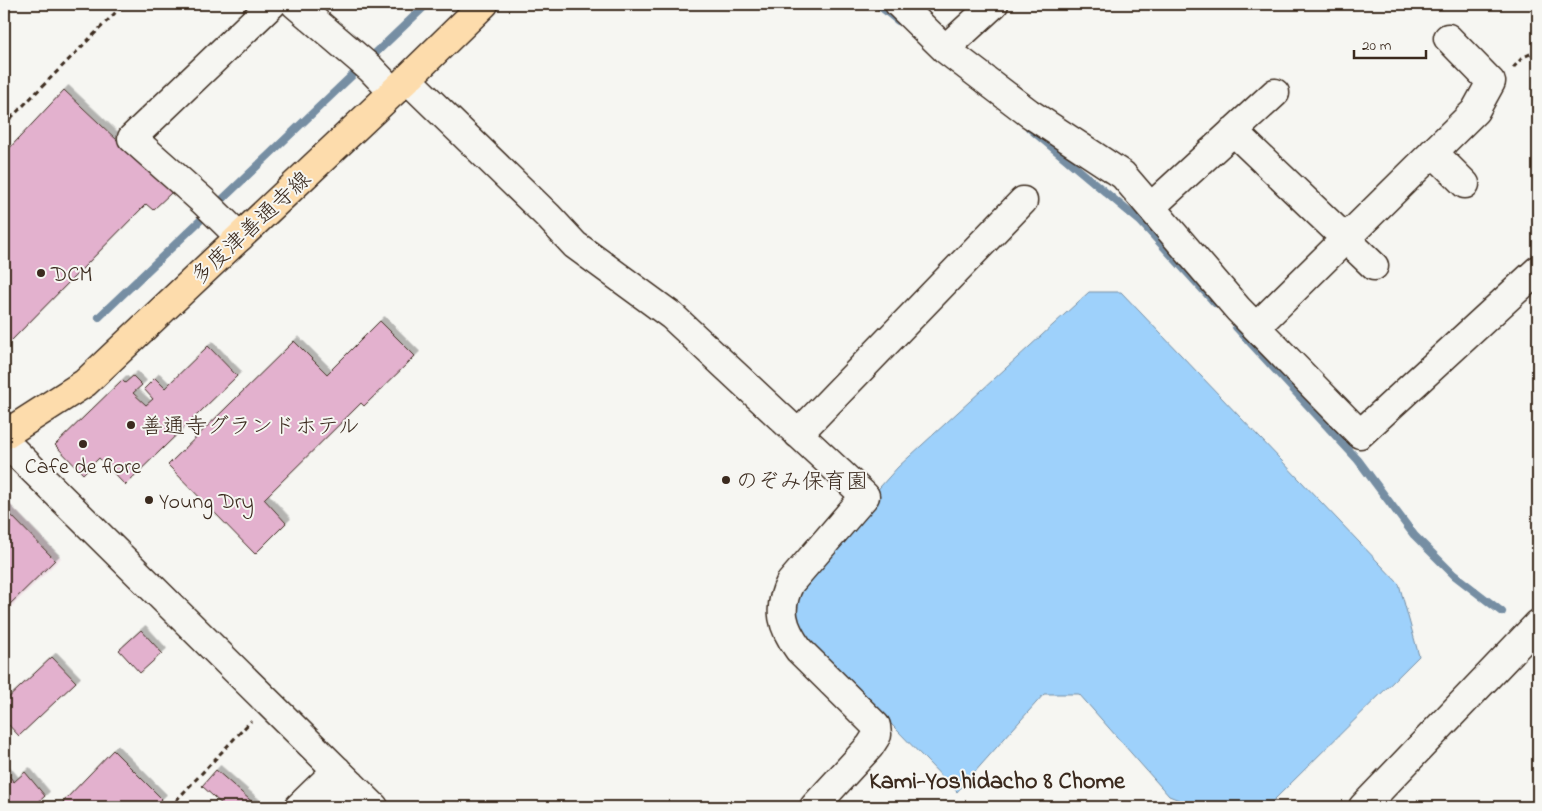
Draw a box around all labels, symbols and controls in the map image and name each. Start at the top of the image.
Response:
scale bar [1354,28,1427,60]
text: 20 m [1362,35,1392,57]
street label: 多度津善通寺線 [185,165,319,293]
place label: DCM [50,260,93,292]
marker: DCM [35,267,47,279]
place label: 善通寺グランドホテル [141,412,360,444]
marker: 善通寺グランドホテル [125,419,137,431]
marker: Cafe de flore [77,438,89,450]
place label: Cafe de flore [25,452,141,484]
place label: のぞみ保育園 [736,467,868,499]
marker: のぞみ保育園 [720,474,732,486]
place label: Young Dry [159,487,254,520]
marker: Young Dry [143,494,155,506]
district label: Kami-Yoshidacho 8 Chome [869,765,1126,800]

